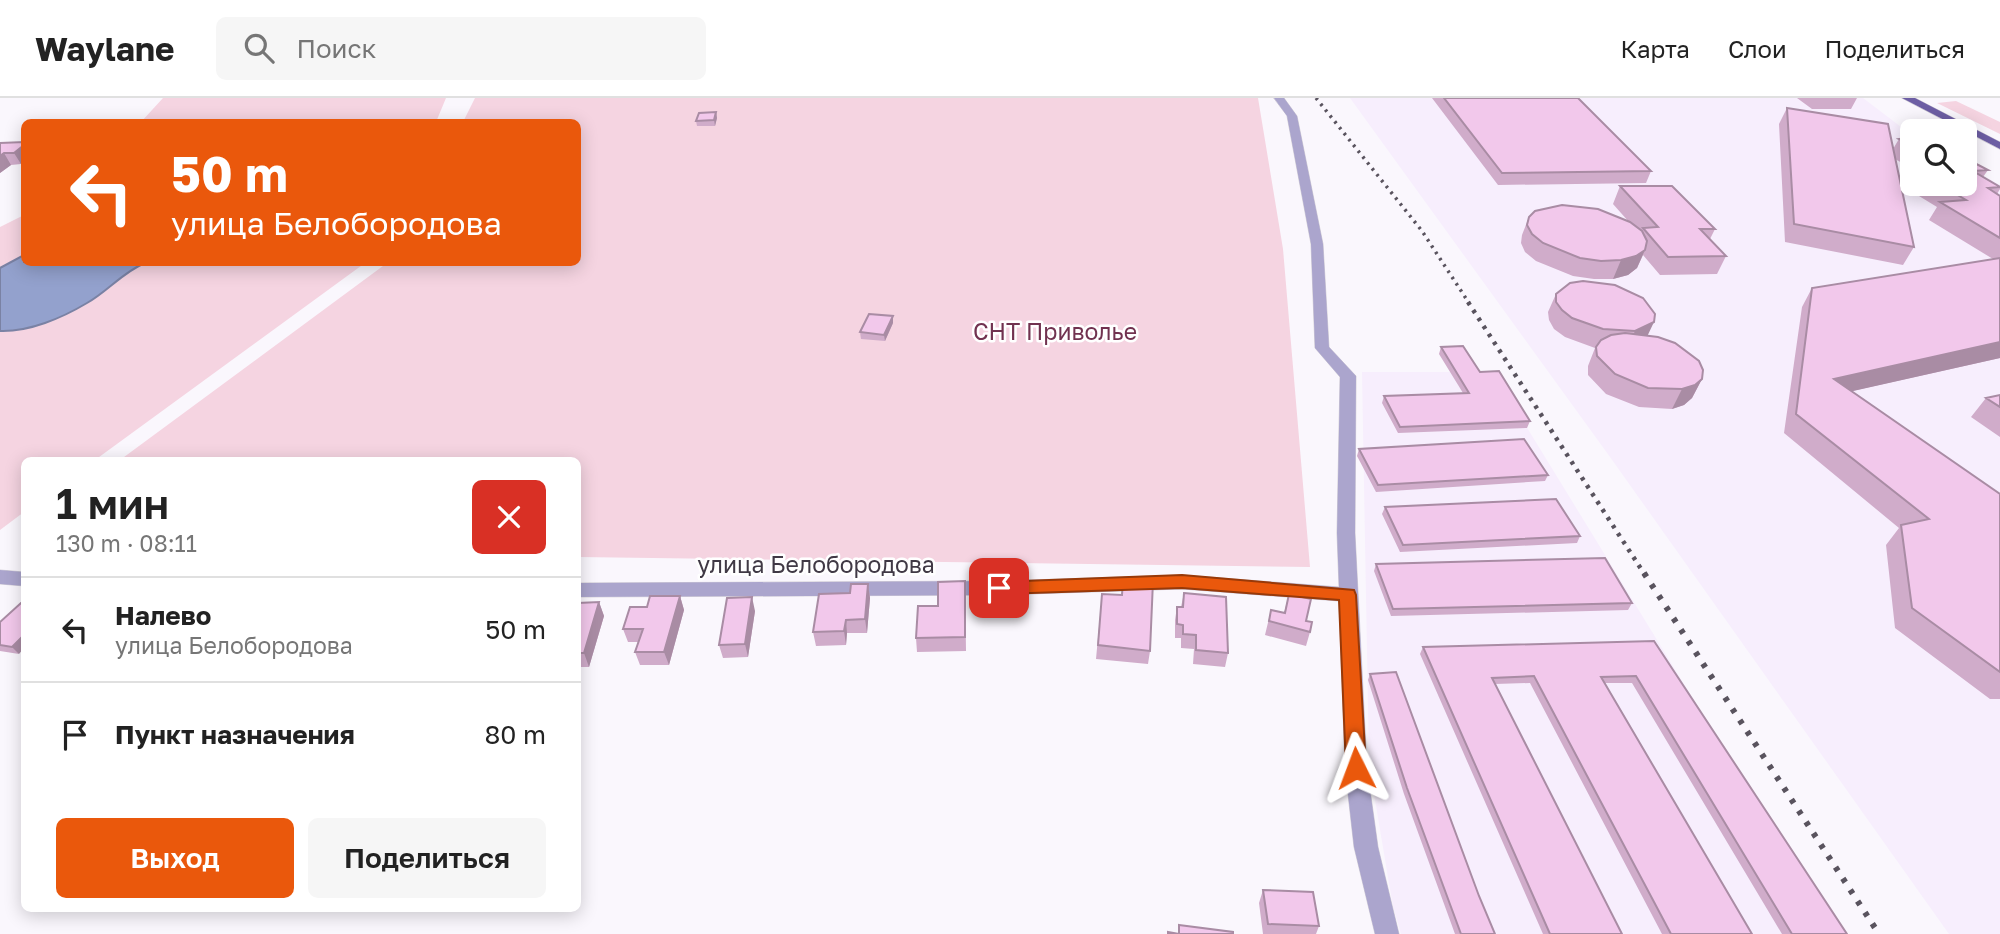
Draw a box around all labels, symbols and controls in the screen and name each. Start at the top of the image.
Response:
search box [216,17,706,80]
text: Waylane [35,29,174,68]
icon: search [240,29,278,67]
text: Поиск [296,33,377,64]
text: Карта [1620,34,1690,63]
text: Слои [1728,34,1787,63]
text: Поделиться [1825,34,1965,63]
map controls [1900,119,1977,196]
button: search [1900,119,1977,196]
text: 50 m [171,144,288,203]
icon: left [56,147,147,238]
text: улица Белобородова [171,204,502,242]
park label: СНТ Приволье [973,317,1137,345]
text: 1 мин [56,478,169,528]
button: close [472,480,546,554]
text: 130 m · 08:11 [56,529,197,557]
street label: улица Белобородова [697,550,935,578]
pin [969,558,1029,618]
icon: arrive [980,569,1018,607]
text: Налево [115,600,211,631]
icon: left [56,611,94,649]
text: 50 m [485,614,546,645]
text: улица Белобородова [115,631,353,659]
icon: arrive [56,716,94,754]
text: Пункт назначения [115,719,355,750]
text: 80 m [485,719,546,750]
position arrow [1319,731,1393,805]
button: Выход [56,818,294,898]
button: Поделиться [308,818,546,898]

